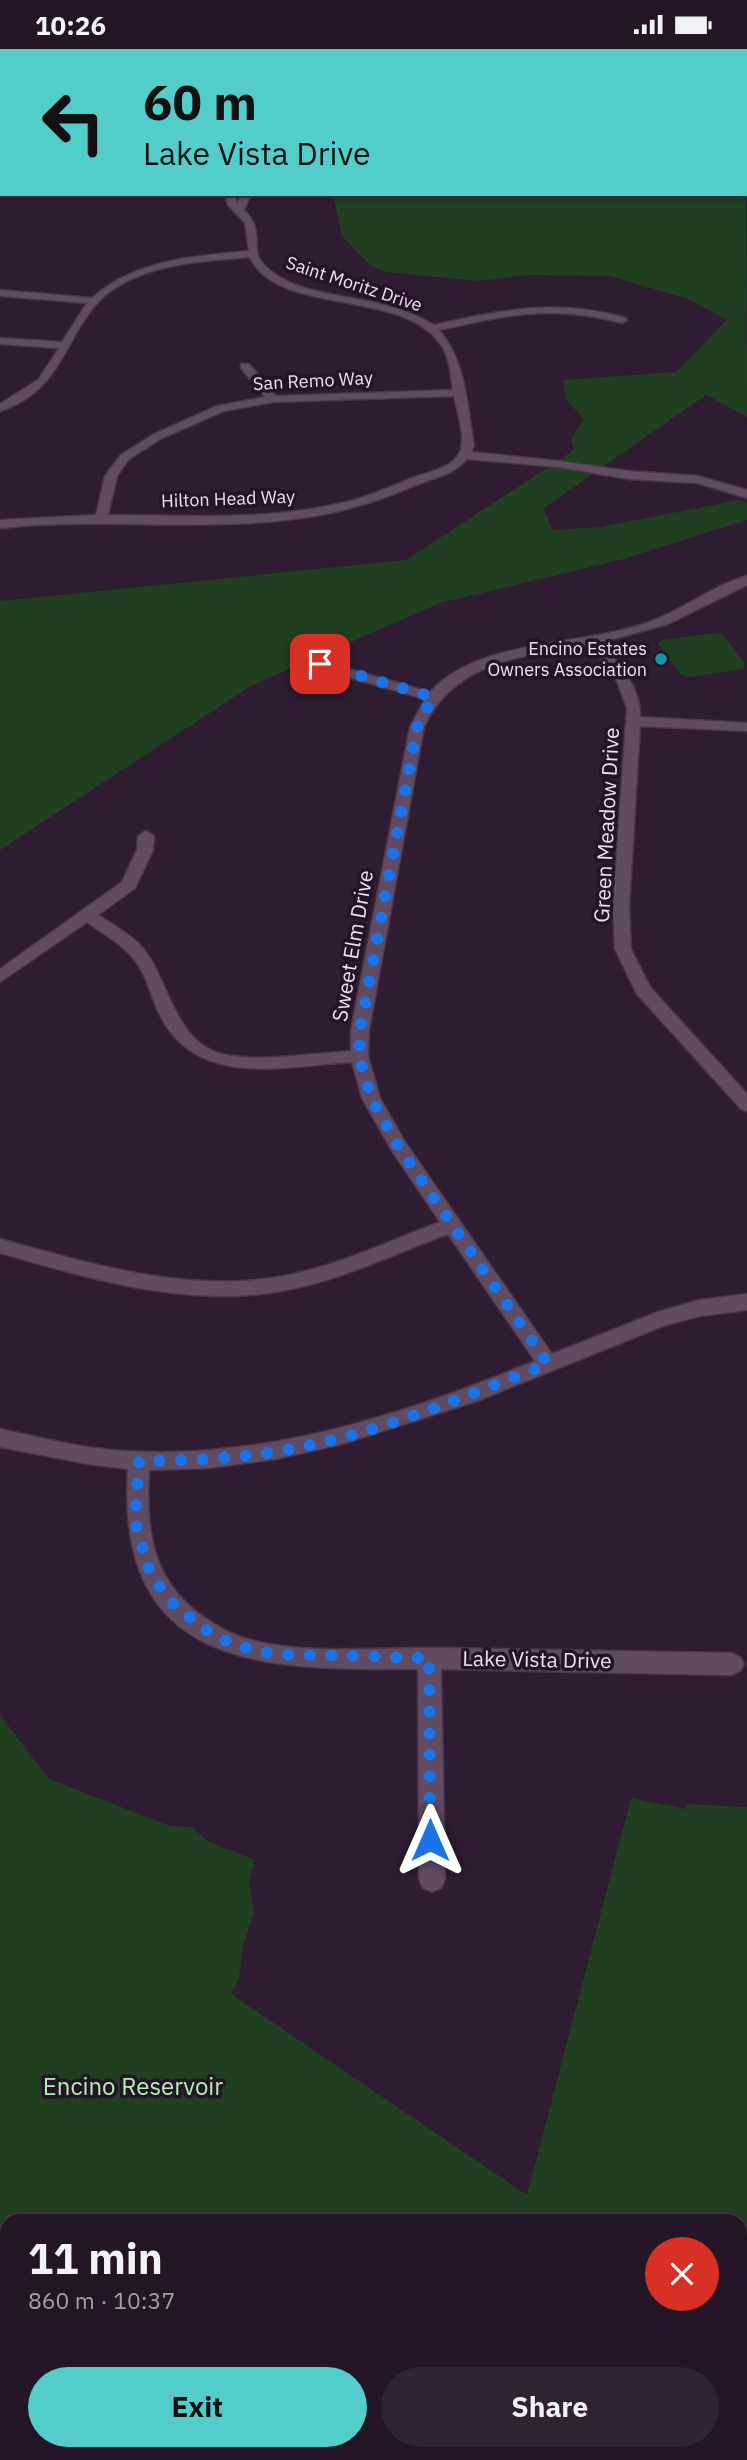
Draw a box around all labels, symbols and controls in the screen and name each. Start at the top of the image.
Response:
text: 10:26 [35,8,106,42]
text: 60 m [143,70,257,133]
icon: left [28,77,119,168]
text: Lake Vista Drive [143,132,371,174]
street label: Saint Moritz Drive [283,251,425,316]
street label: San Remo Way [252,366,374,395]
street label: Hilton Head Way [161,485,295,512]
pin [290,634,350,694]
place label: Encino Estates Owners Association [487,637,647,681]
icon: arrive [301,645,339,683]
marker: Encino Estates Owners Association [653,651,669,667]
street label: Green Meadow Drive [587,727,625,923]
street label: Sweet Elm Drive [325,868,379,1024]
street label: Lake Vista Drive [462,1644,612,1674]
position arrow [393,1803,467,1877]
park label: Encino Reservoir [43,2070,223,2102]
text: 11 min [28,2231,163,2286]
button: close [645,2237,719,2311]
text: 860 m · 10:37 [28,2285,175,2315]
button: Exit [28,2367,367,2447]
button: Share [381,2367,719,2447]

